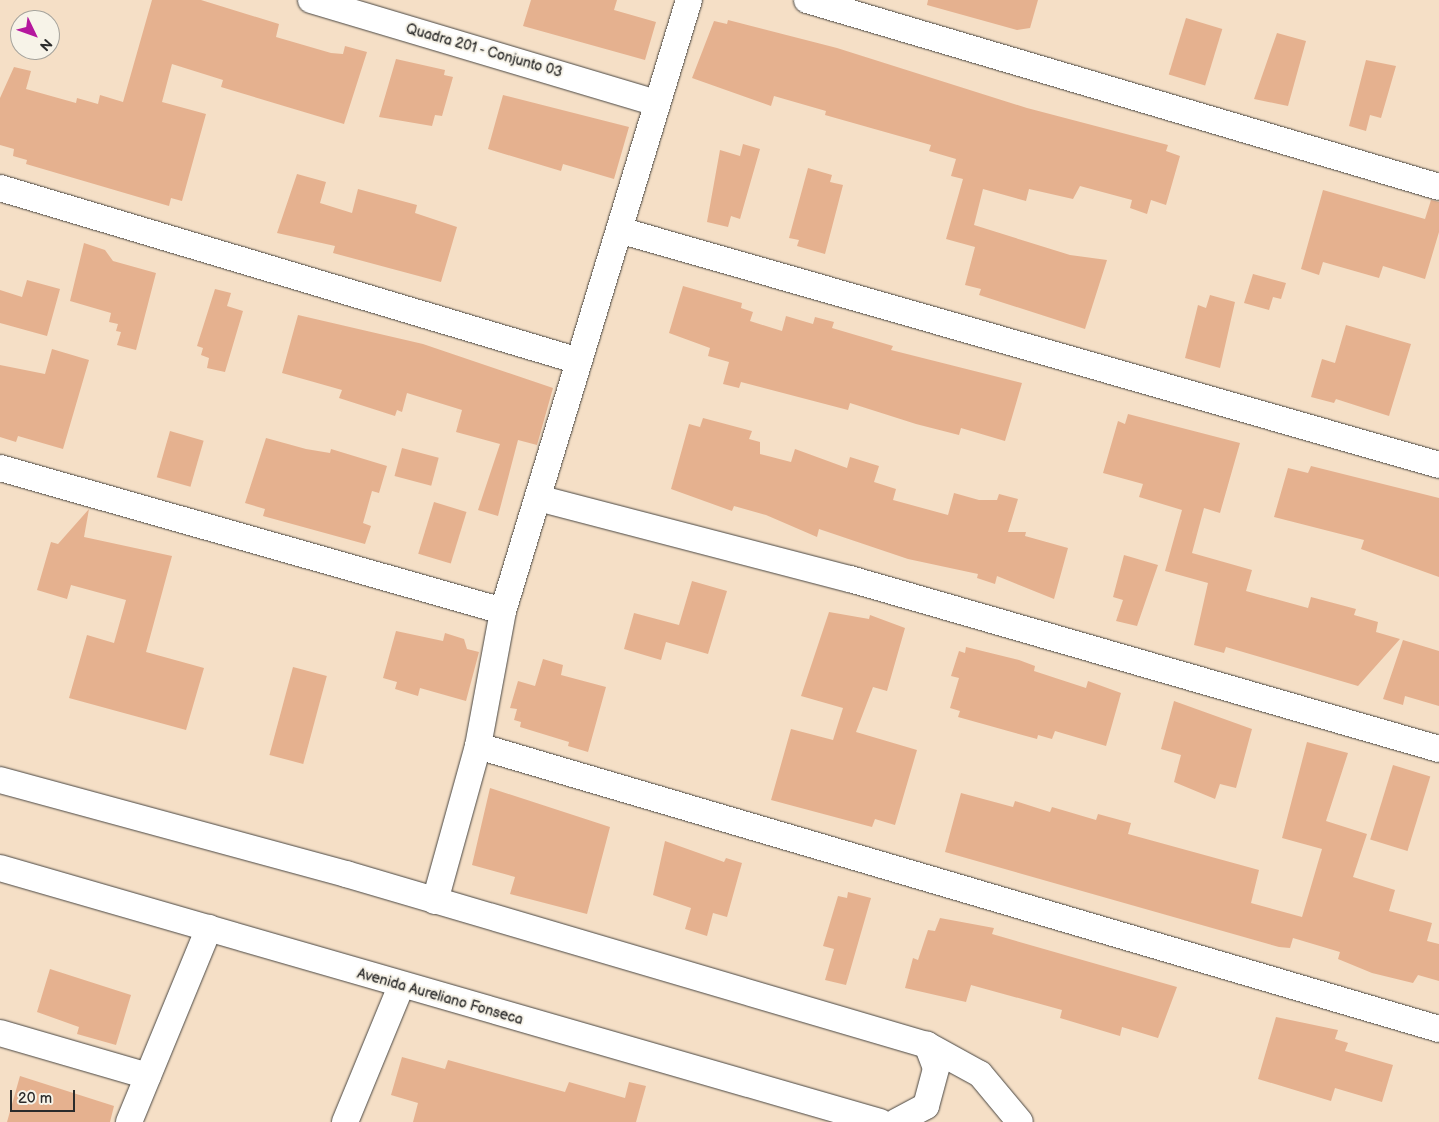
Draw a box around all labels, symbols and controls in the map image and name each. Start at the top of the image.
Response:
north arrow [10,10,60,60]
street label: Quadra 201 - Conjunto 03 [403,20,565,82]
text: N [36,35,56,54]
street label: Avenida Aureliano Fonseca [355,965,525,1029]
scale bar [12,1080,78,1112]
text: 20 m [18,1089,52,1108]

